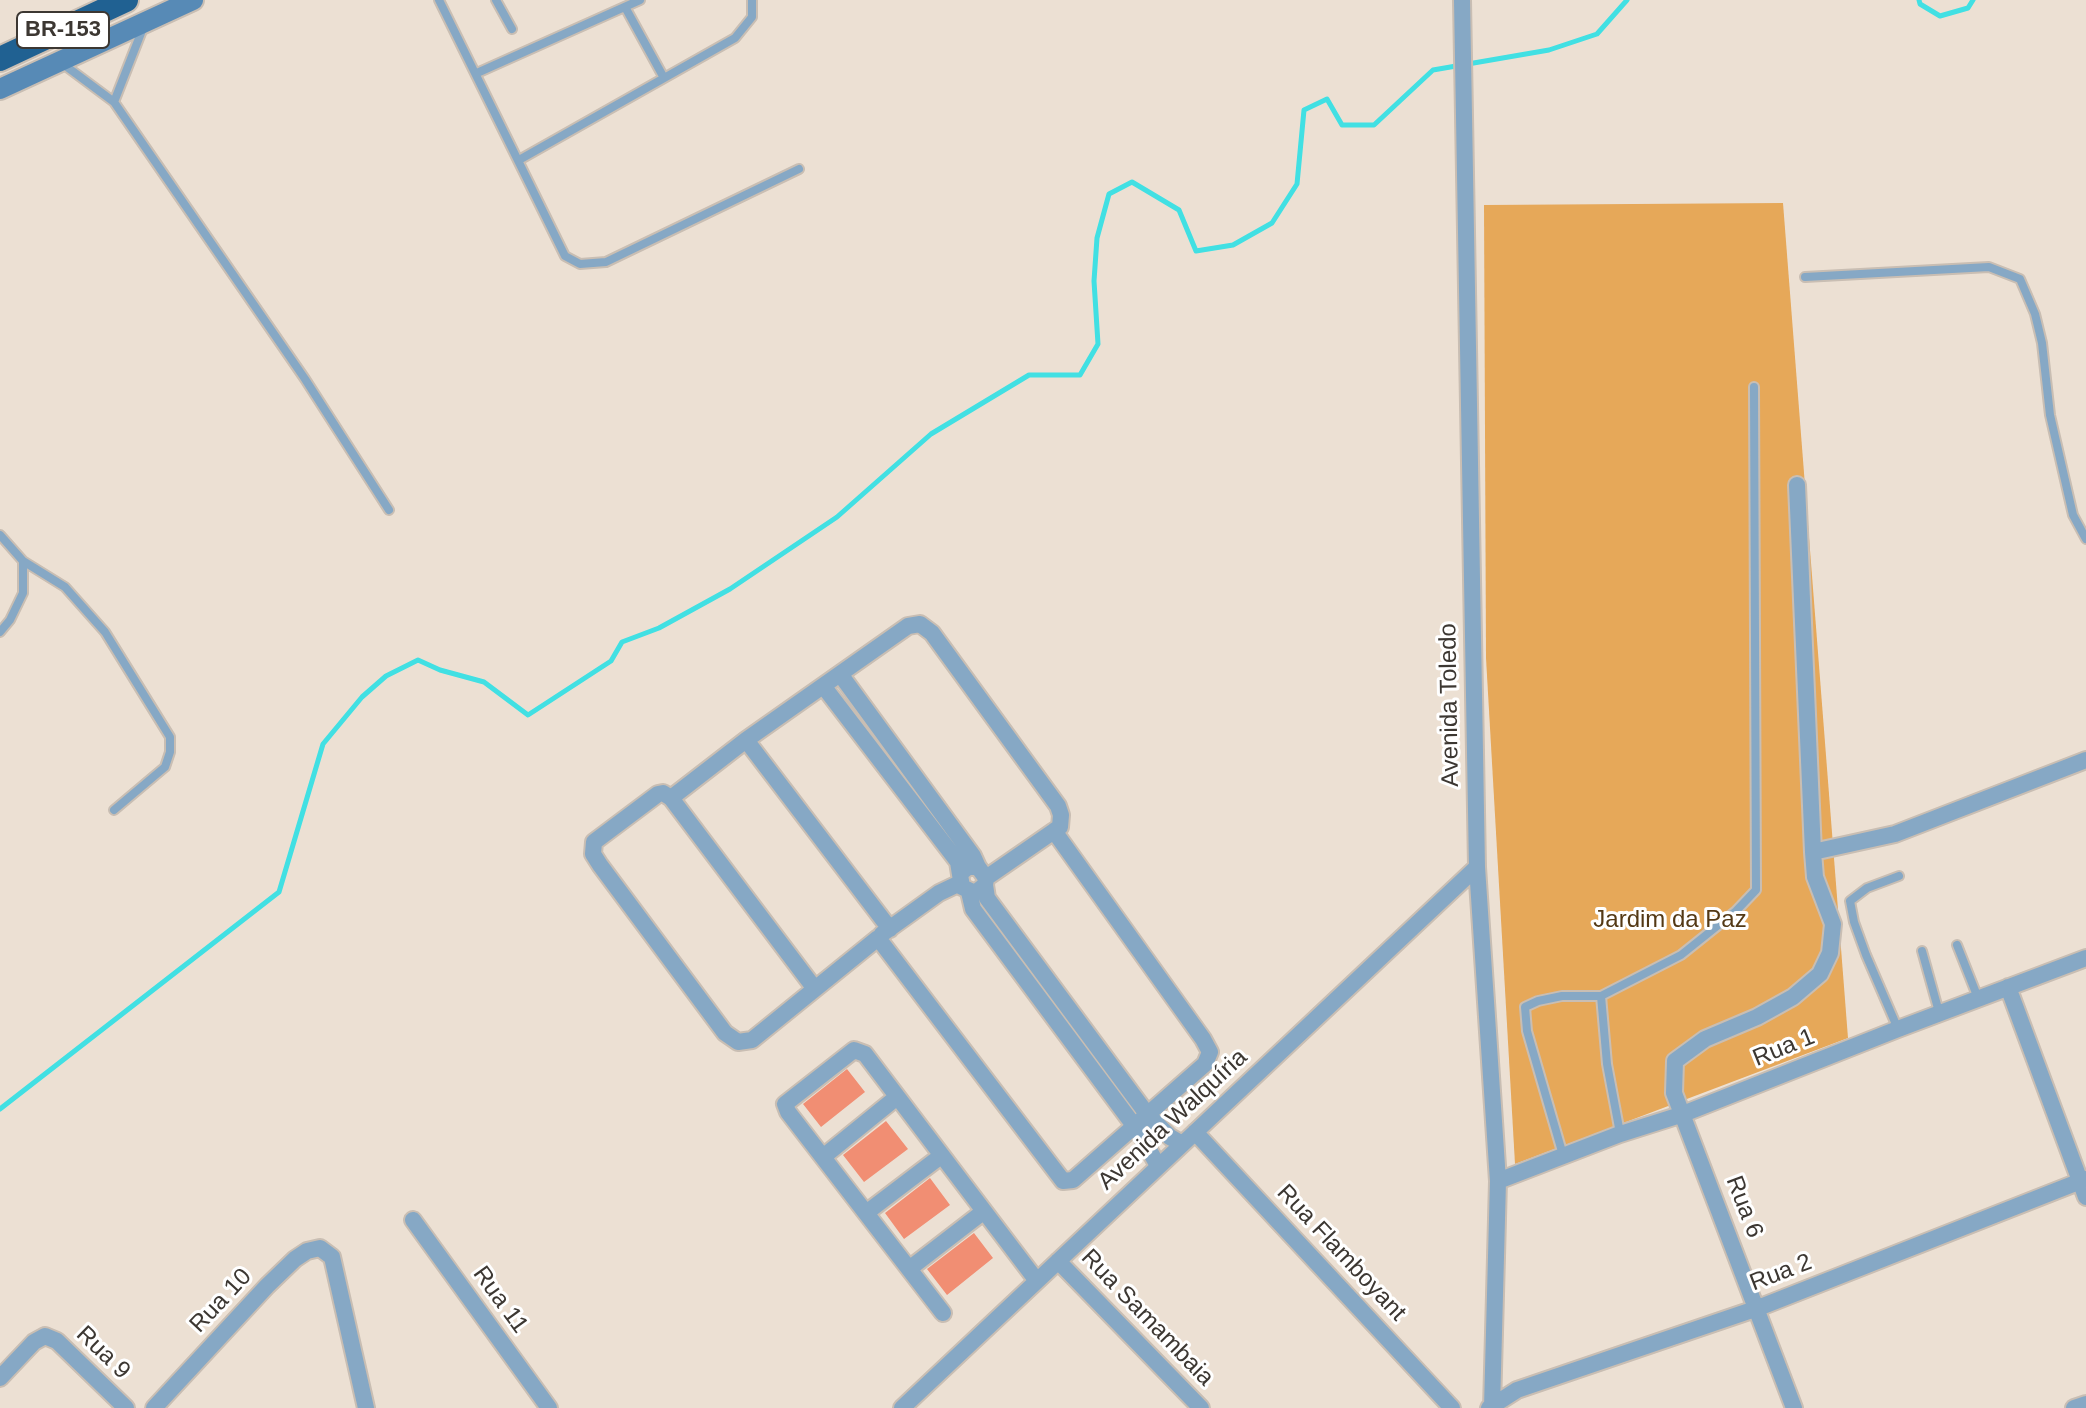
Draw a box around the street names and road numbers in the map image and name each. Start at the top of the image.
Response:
road number: BR-153 [17,12,109,48]
street label: Avenida Toledo [1434,623,1466,787]
street label: Rua 1 [1749,1023,1819,1073]
street label: Avenida Walquíria [1092,1044,1254,1196]
street label: Rua 6 [1719,1172,1769,1242]
street label: Rua Flamboyant [1270,1179,1412,1327]
street label: Rua Samambaia [1075,1244,1219,1392]
street label: Rua 2 [1746,1248,1816,1298]
street label: Rua 11 [466,1261,534,1339]
street label: Rua 10 [184,1263,258,1339]
street label: Rua 9 [70,1320,136,1386]

